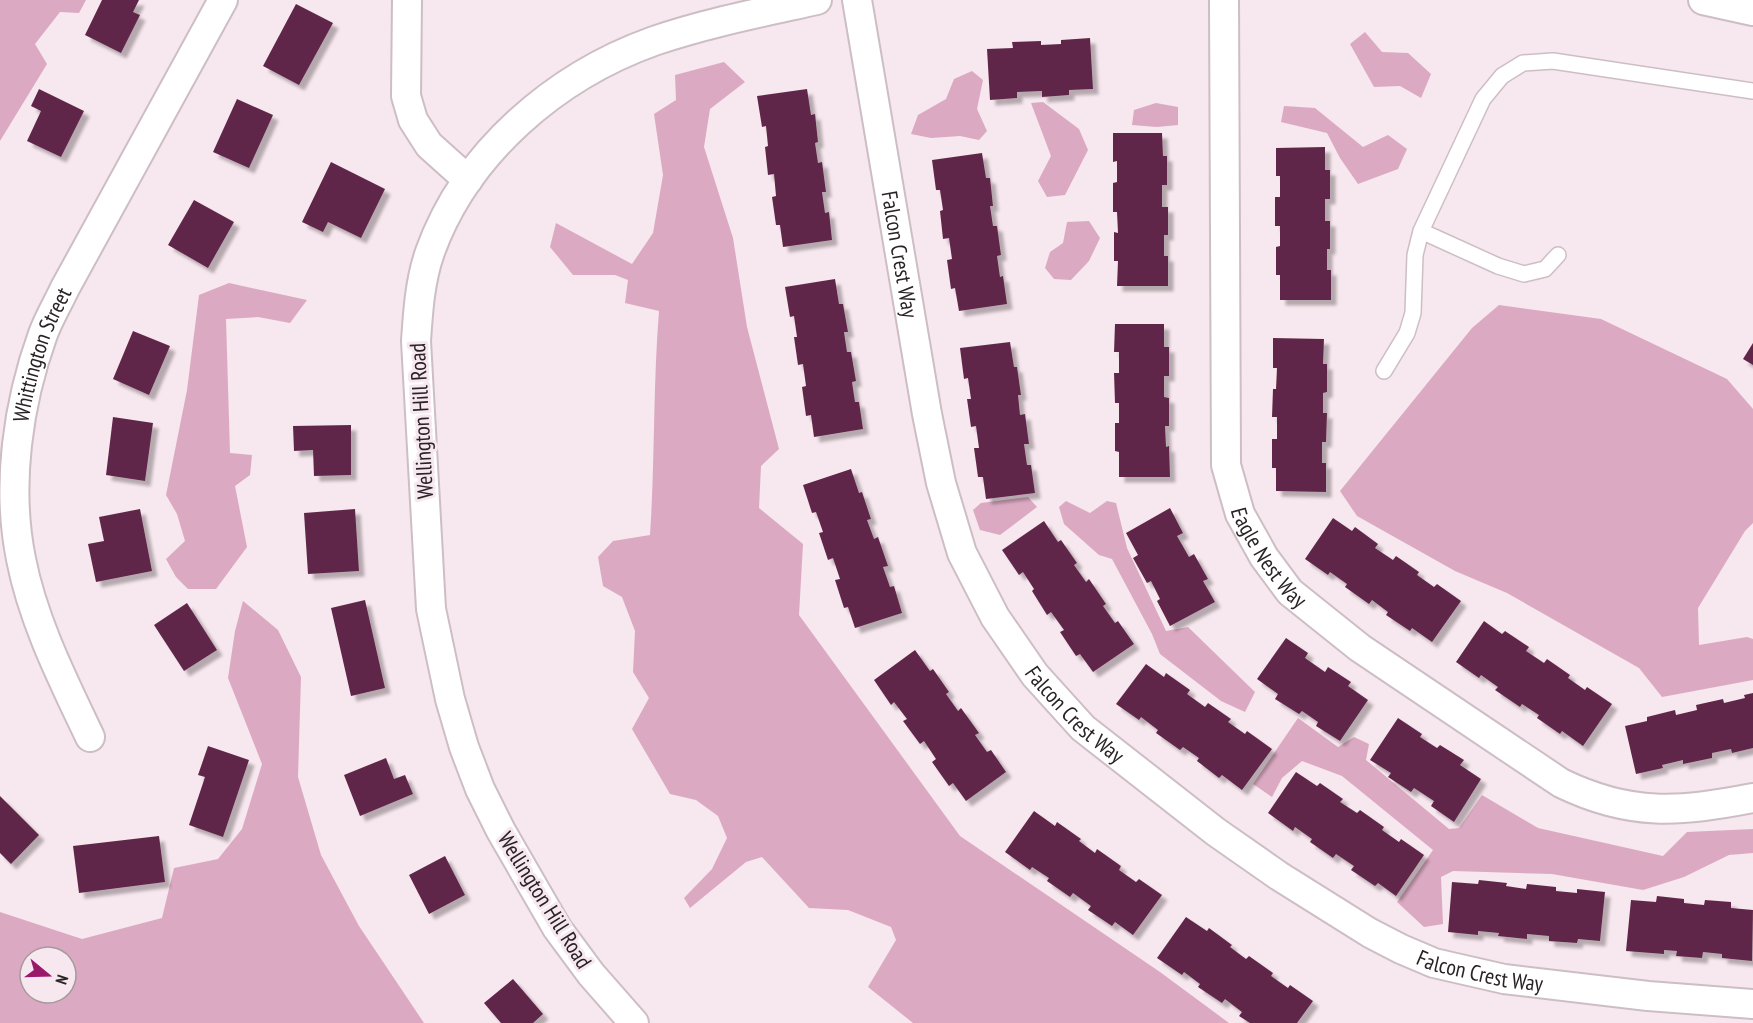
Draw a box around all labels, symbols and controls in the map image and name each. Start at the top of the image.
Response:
street label: Falcon Crest Way [876,189,925,321]
street label: Whittington Street [6,283,77,424]
street label: Wellington Hill Road [403,342,439,500]
street label: Eagle Nest Way [1225,504,1313,614]
street label: Falcon Crest Way [1019,661,1131,770]
street label: Wellington Hill Road [492,826,598,974]
street label: Falcon Crest Way [1413,943,1545,998]
north arrow [18,945,78,1005]
text: N [51,973,73,987]

